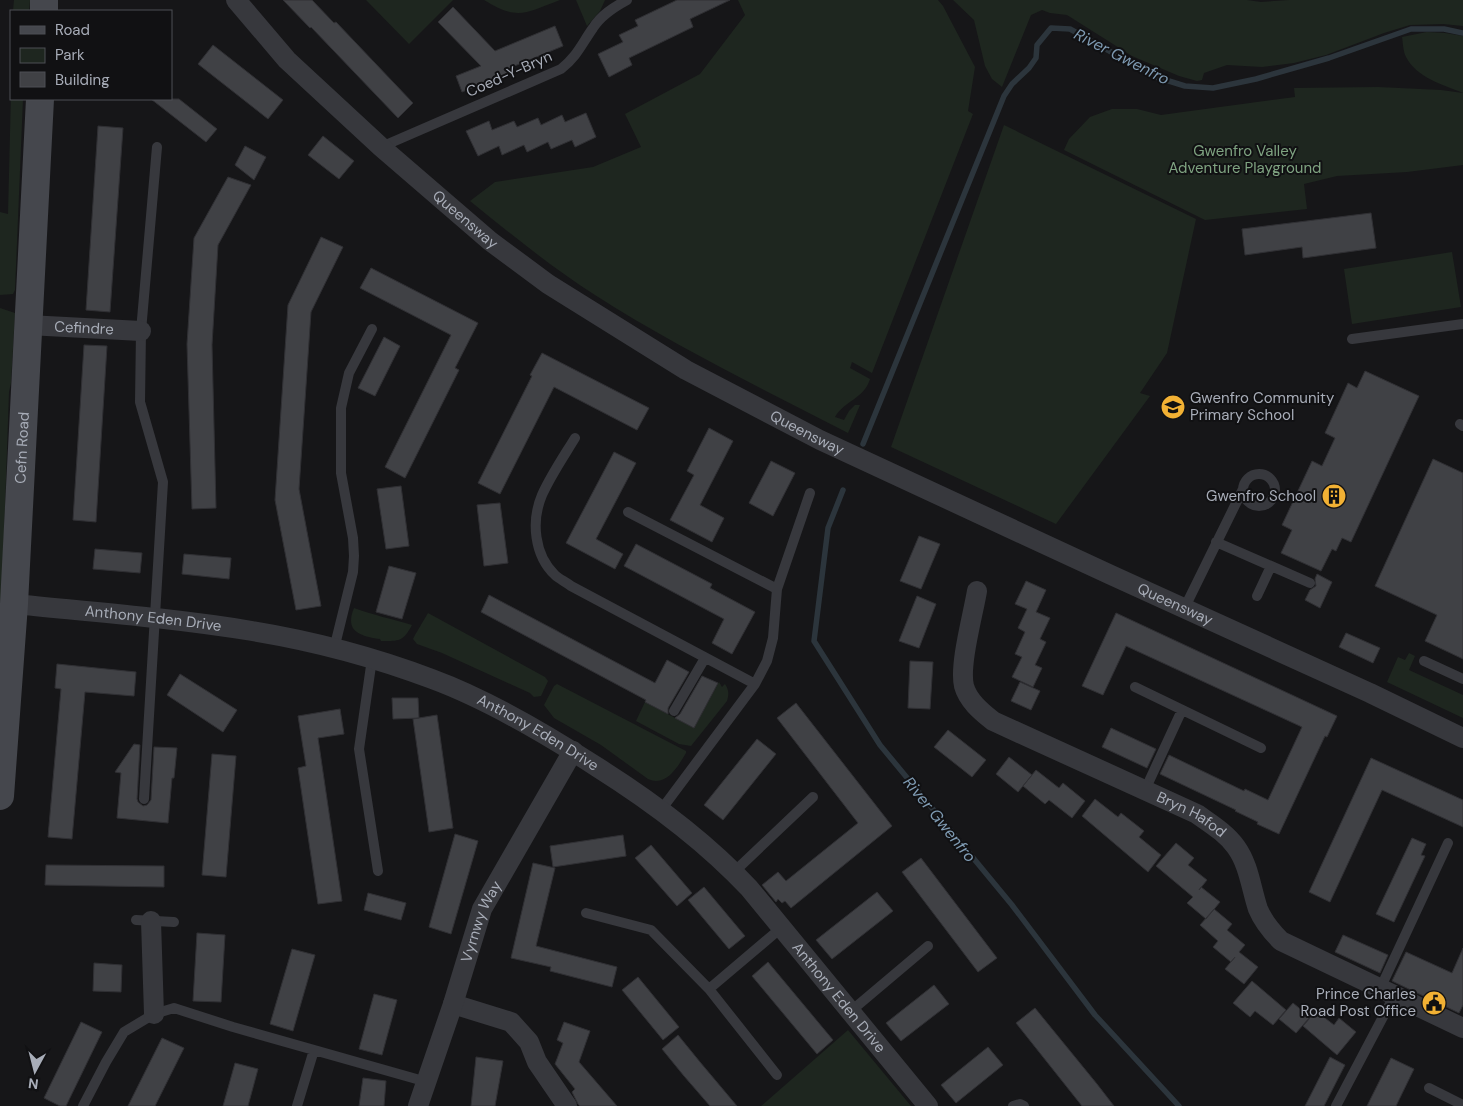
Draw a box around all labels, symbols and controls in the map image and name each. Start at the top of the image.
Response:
legend [10,10,172,100]
text: Road [55,20,90,40]
water label: River Gwenfro [1070,23,1173,90]
text: Park [55,45,85,65]
street label: Coed-Y-Bryn [463,46,555,102]
text: Building [55,70,110,90]
park label: Gwenfro Valley Adventure Playground [1169,141,1321,178]
street label: Queensway [428,186,503,254]
street label: Cefindre [54,316,114,340]
place label: Gwenfro Community Primary School [1190,388,1335,425]
school or university icon: Gwenfro Community Primary School [1160,394,1186,420]
street label: Queensway [767,406,848,460]
street label: Cefn Road [10,411,34,484]
building icon: Gwenfro School [1321,483,1347,509]
place label: Gwenfro School [1206,486,1316,506]
street label: Queensway [1134,578,1217,630]
street label: Anthony Eden Drive [84,601,223,636]
street label: Anthony Eden Drive [474,690,603,776]
water label: River Gwenfro [899,772,981,866]
street label: Bryn Hafod [1153,787,1231,842]
street label: Vyrnwy Way [456,877,506,965]
street label: Anthony Eden Drive [788,938,890,1057]
place label: Prince Charles Road Post Office [1301,984,1416,1021]
public building icon: Prince Charles Road Post Office [1421,990,1447,1016]
north arrow [10,1046,60,1096]
text: N [27,1074,40,1093]

